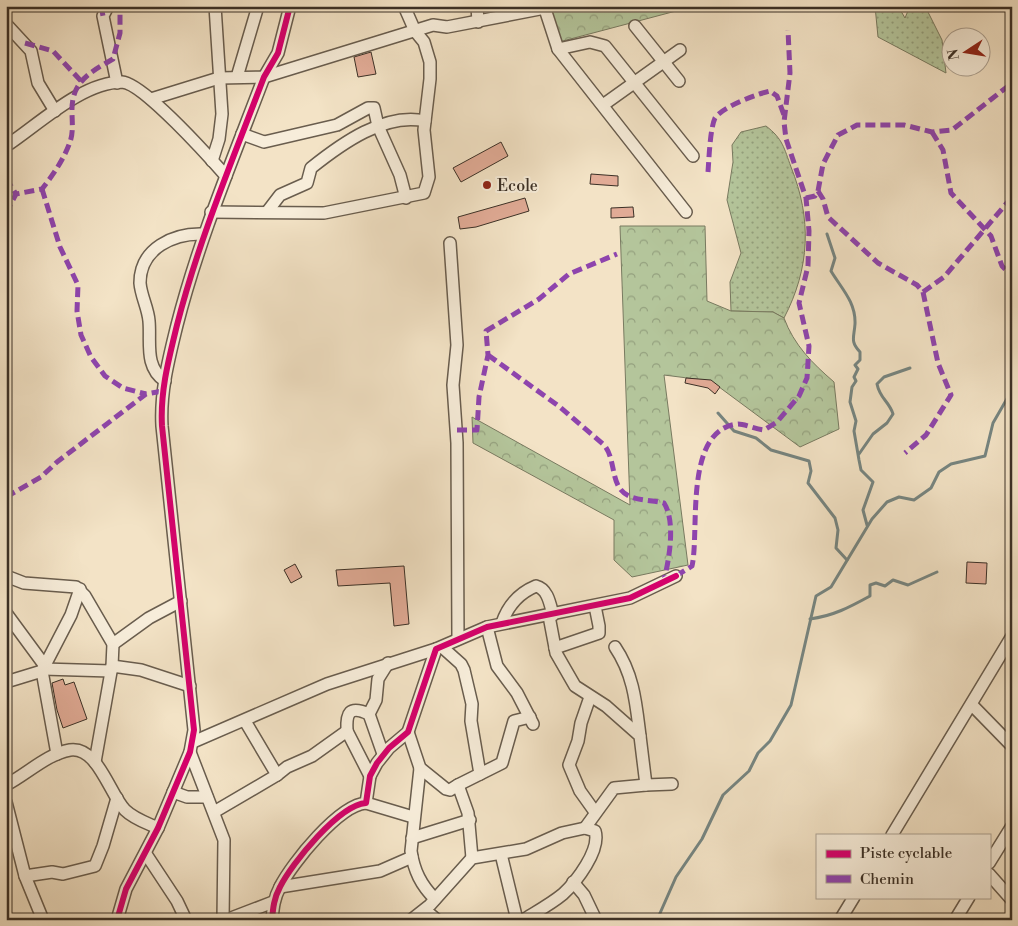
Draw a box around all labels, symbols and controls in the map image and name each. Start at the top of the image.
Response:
north arrow [940,28,990,78]
text: N [944,47,964,62]
place label: Ecole [497,176,538,196]
marker: Ecole [481,179,493,191]
legend [816,834,990,898]
text: Piste cyclable [860,844,952,863]
text: Chemin [860,870,914,889]

